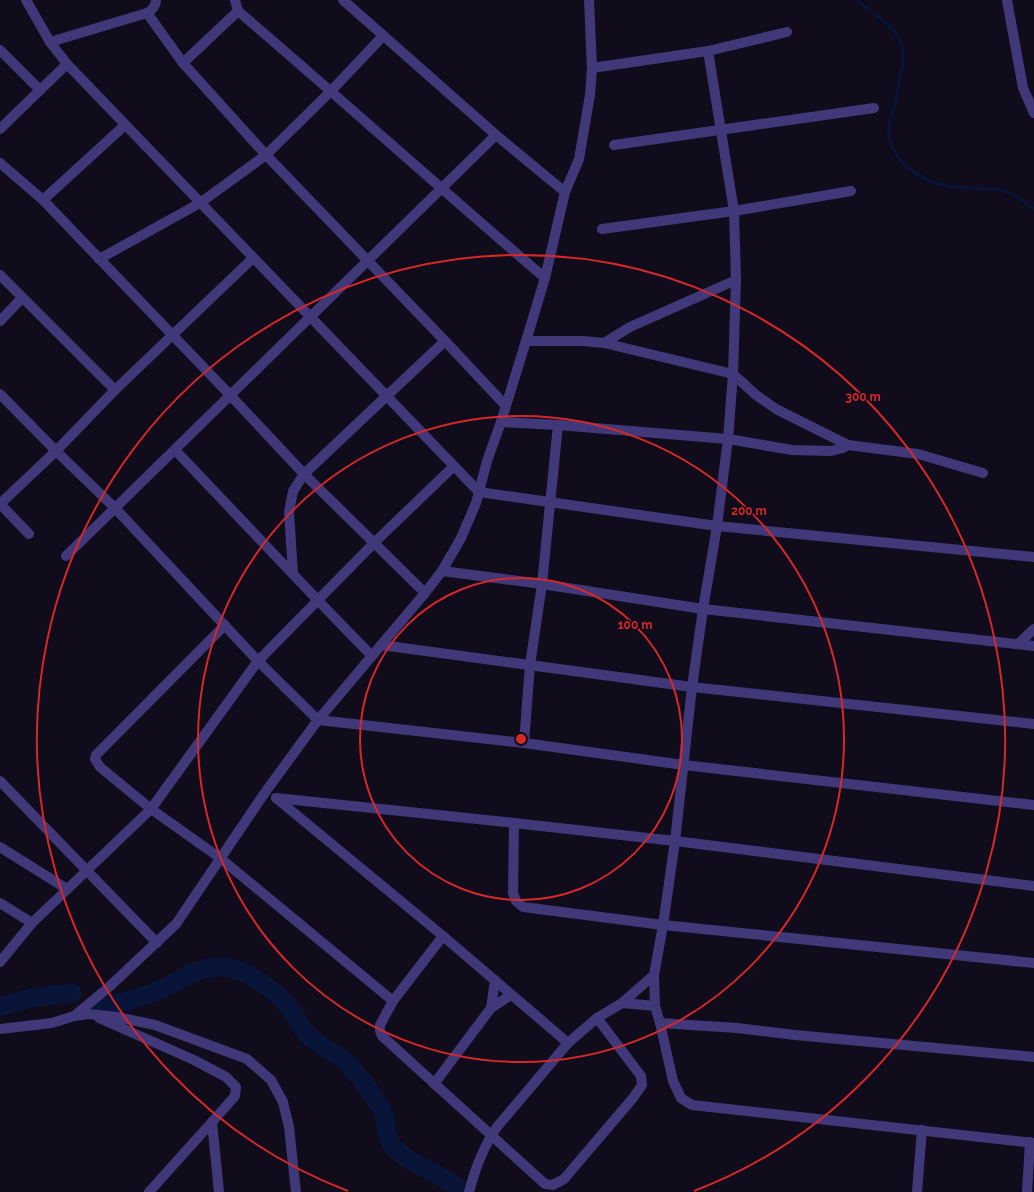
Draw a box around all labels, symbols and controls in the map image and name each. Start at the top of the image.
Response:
text: 300 m [845,390,881,404]
text: 200 m [731,504,767,518]
text: 100 m [618,618,652,632]
centre of rings [514,732,528,746]

